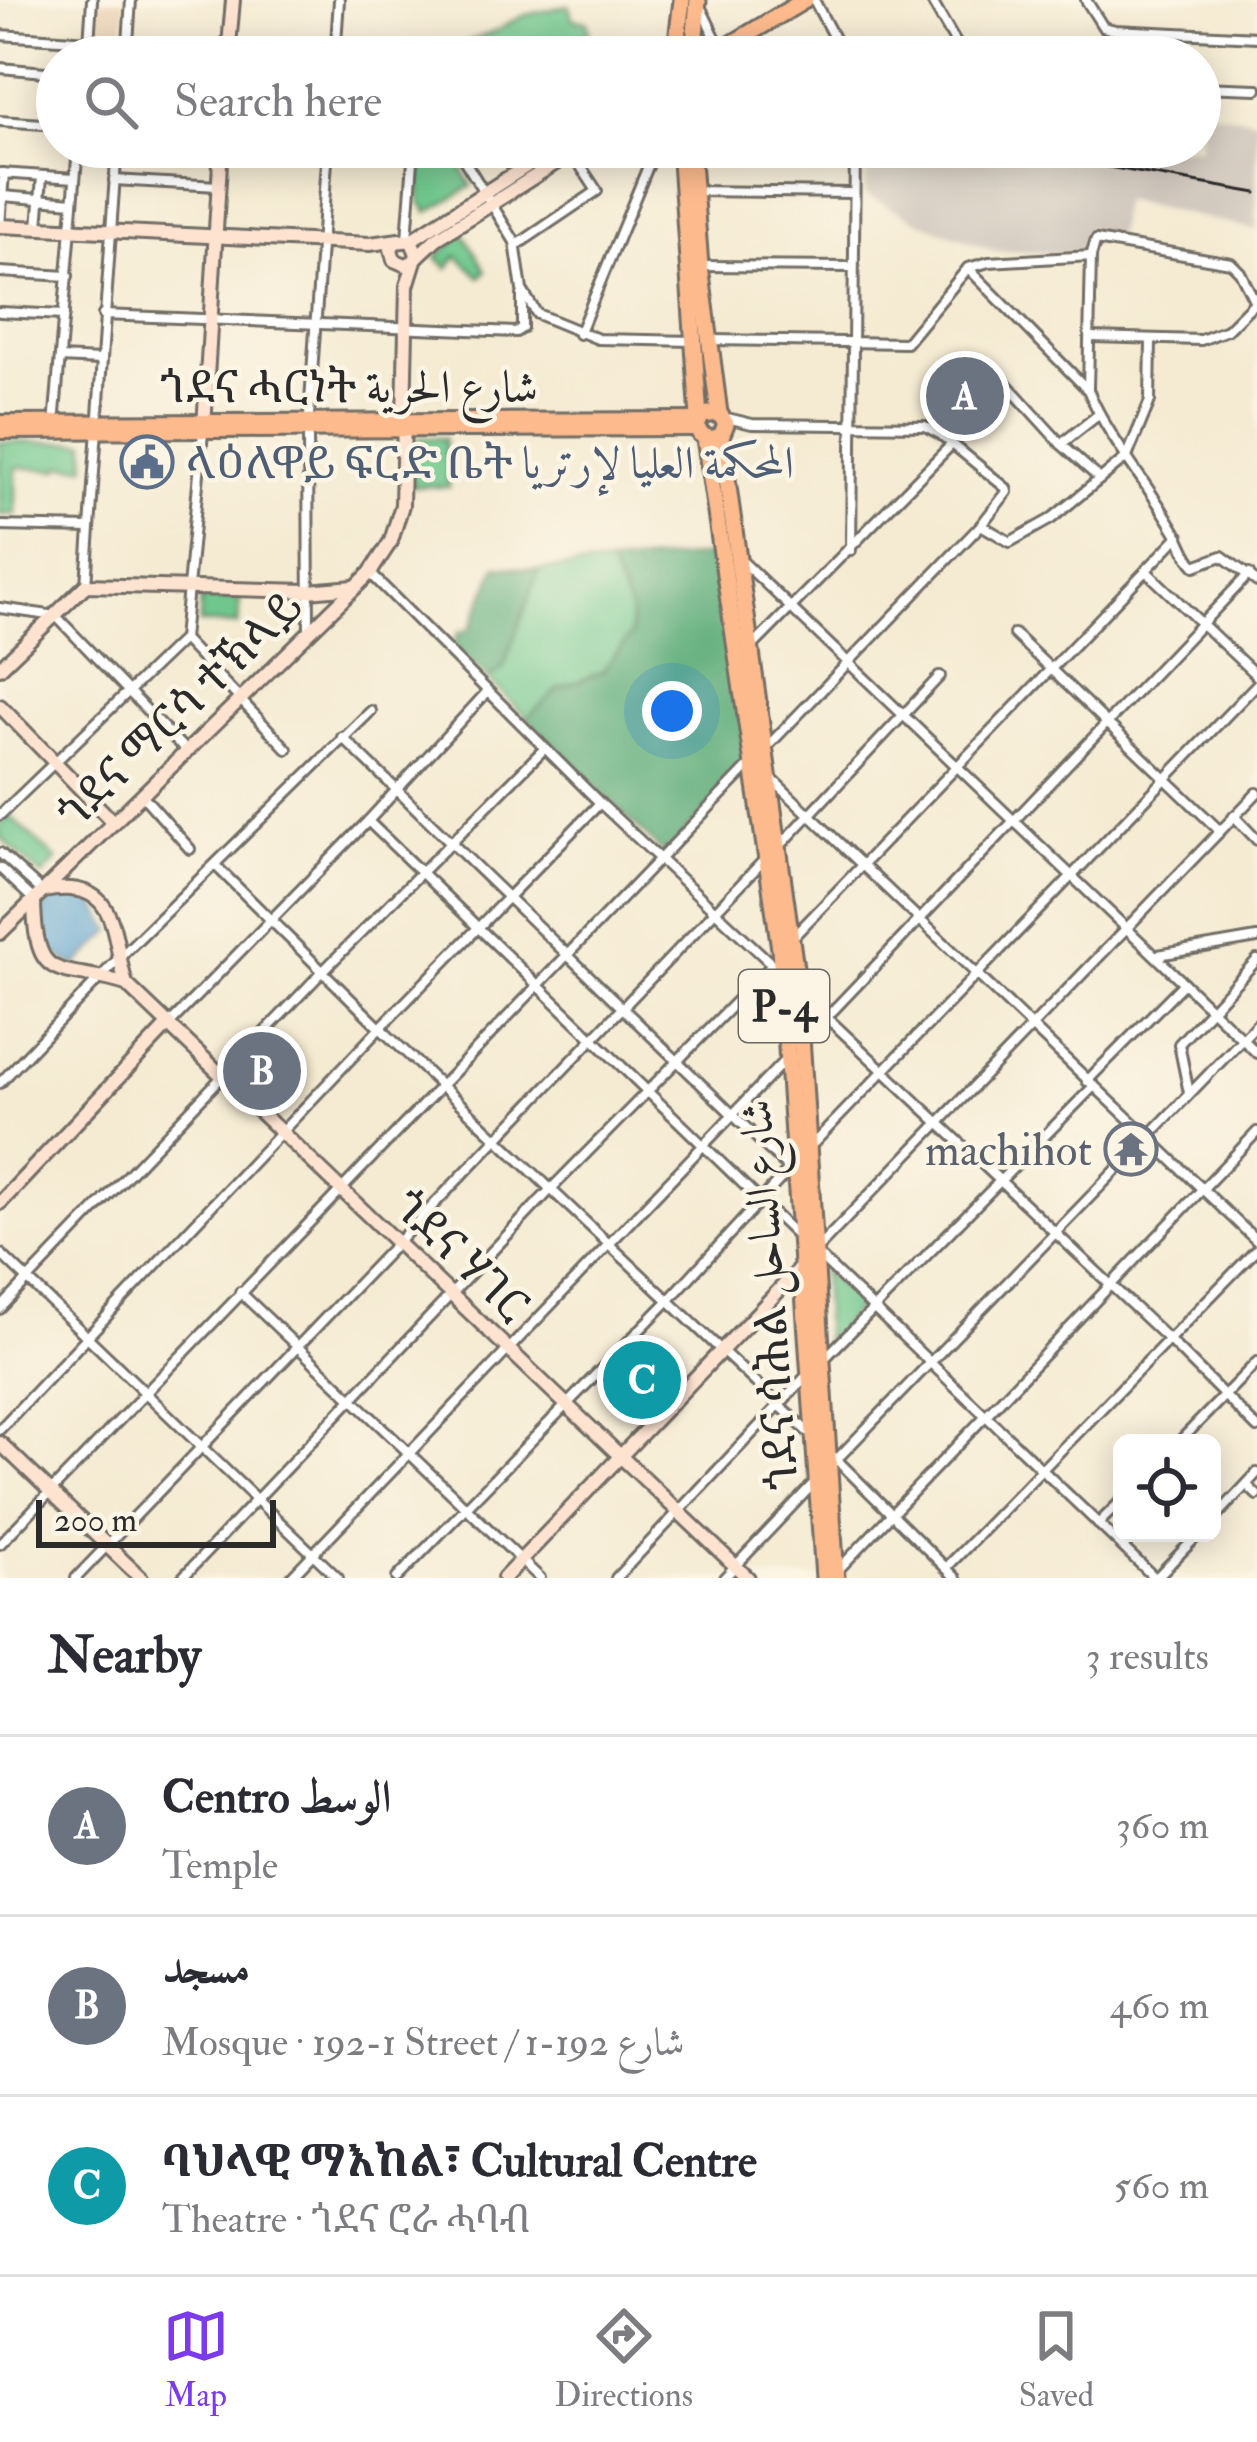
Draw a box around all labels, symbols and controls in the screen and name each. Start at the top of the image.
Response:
search box [36,36,1221,168]
icon: search [78,69,144,135]
text: Search here [174,74,382,130]
pin: A [926,351,1004,441]
street label: ጎደና ሓርነት شارع الحرية [160,360,538,424]
public building icon: ላዕለዋይ ፍርድ ቤት المحكمة العليا لإرتريا [119,434,175,490]
place label: ላዕለዋይ ፍርድ ቤት المحكمة العليا لإرتريا [186,436,794,496]
street label: ጎደና ማርሳ ተኽላይ [46,580,314,841]
your location [642,681,702,741]
road number: P-4 [739,970,829,1042]
pin: B [223,1026,301,1116]
street label: ጎደና ሳሕል شارع الساحل [728,1097,820,1492]
temple icon: machihot [1103,1121,1159,1177]
place label: machihot [925,1123,1092,1179]
street label: ጎደና ሃገር [381,1178,540,1335]
pin: C [603,1335,681,1425]
map controls [1113,1434,1221,1542]
button: locate [1113,1434,1221,1542]
scale bar [36,1494,276,1547]
text: 200 m [54,1500,137,1541]
text: Nearby [48,1624,201,1688]
text: 3 results [1086,1632,1209,1681]
text: Centro الوسط [162,1770,392,1826]
text: A [75,1801,99,1850]
text: 360 m [1116,1801,1209,1850]
text: Temple [162,1841,278,1890]
text: مسجد [162,1940,250,1996]
text: B [74,1981,100,2030]
text: 460 m [1110,1981,1209,2030]
text: Mosque · 192-1 Street / شارع 192-1 [162,2018,685,2067]
text: ባህላዊ ማእከል፣ Cultural Centre [162,2134,757,2190]
text: C [73,2161,101,2210]
text: 560 m [1114,2161,1209,2210]
text: Theatre · ጎደና ሮራ ሓባብ [162,2195,530,2244]
tab: Map [163,2303,229,2416]
tab: Directions [555,2303,693,2416]
tab: Saved [1019,2303,1094,2416]

